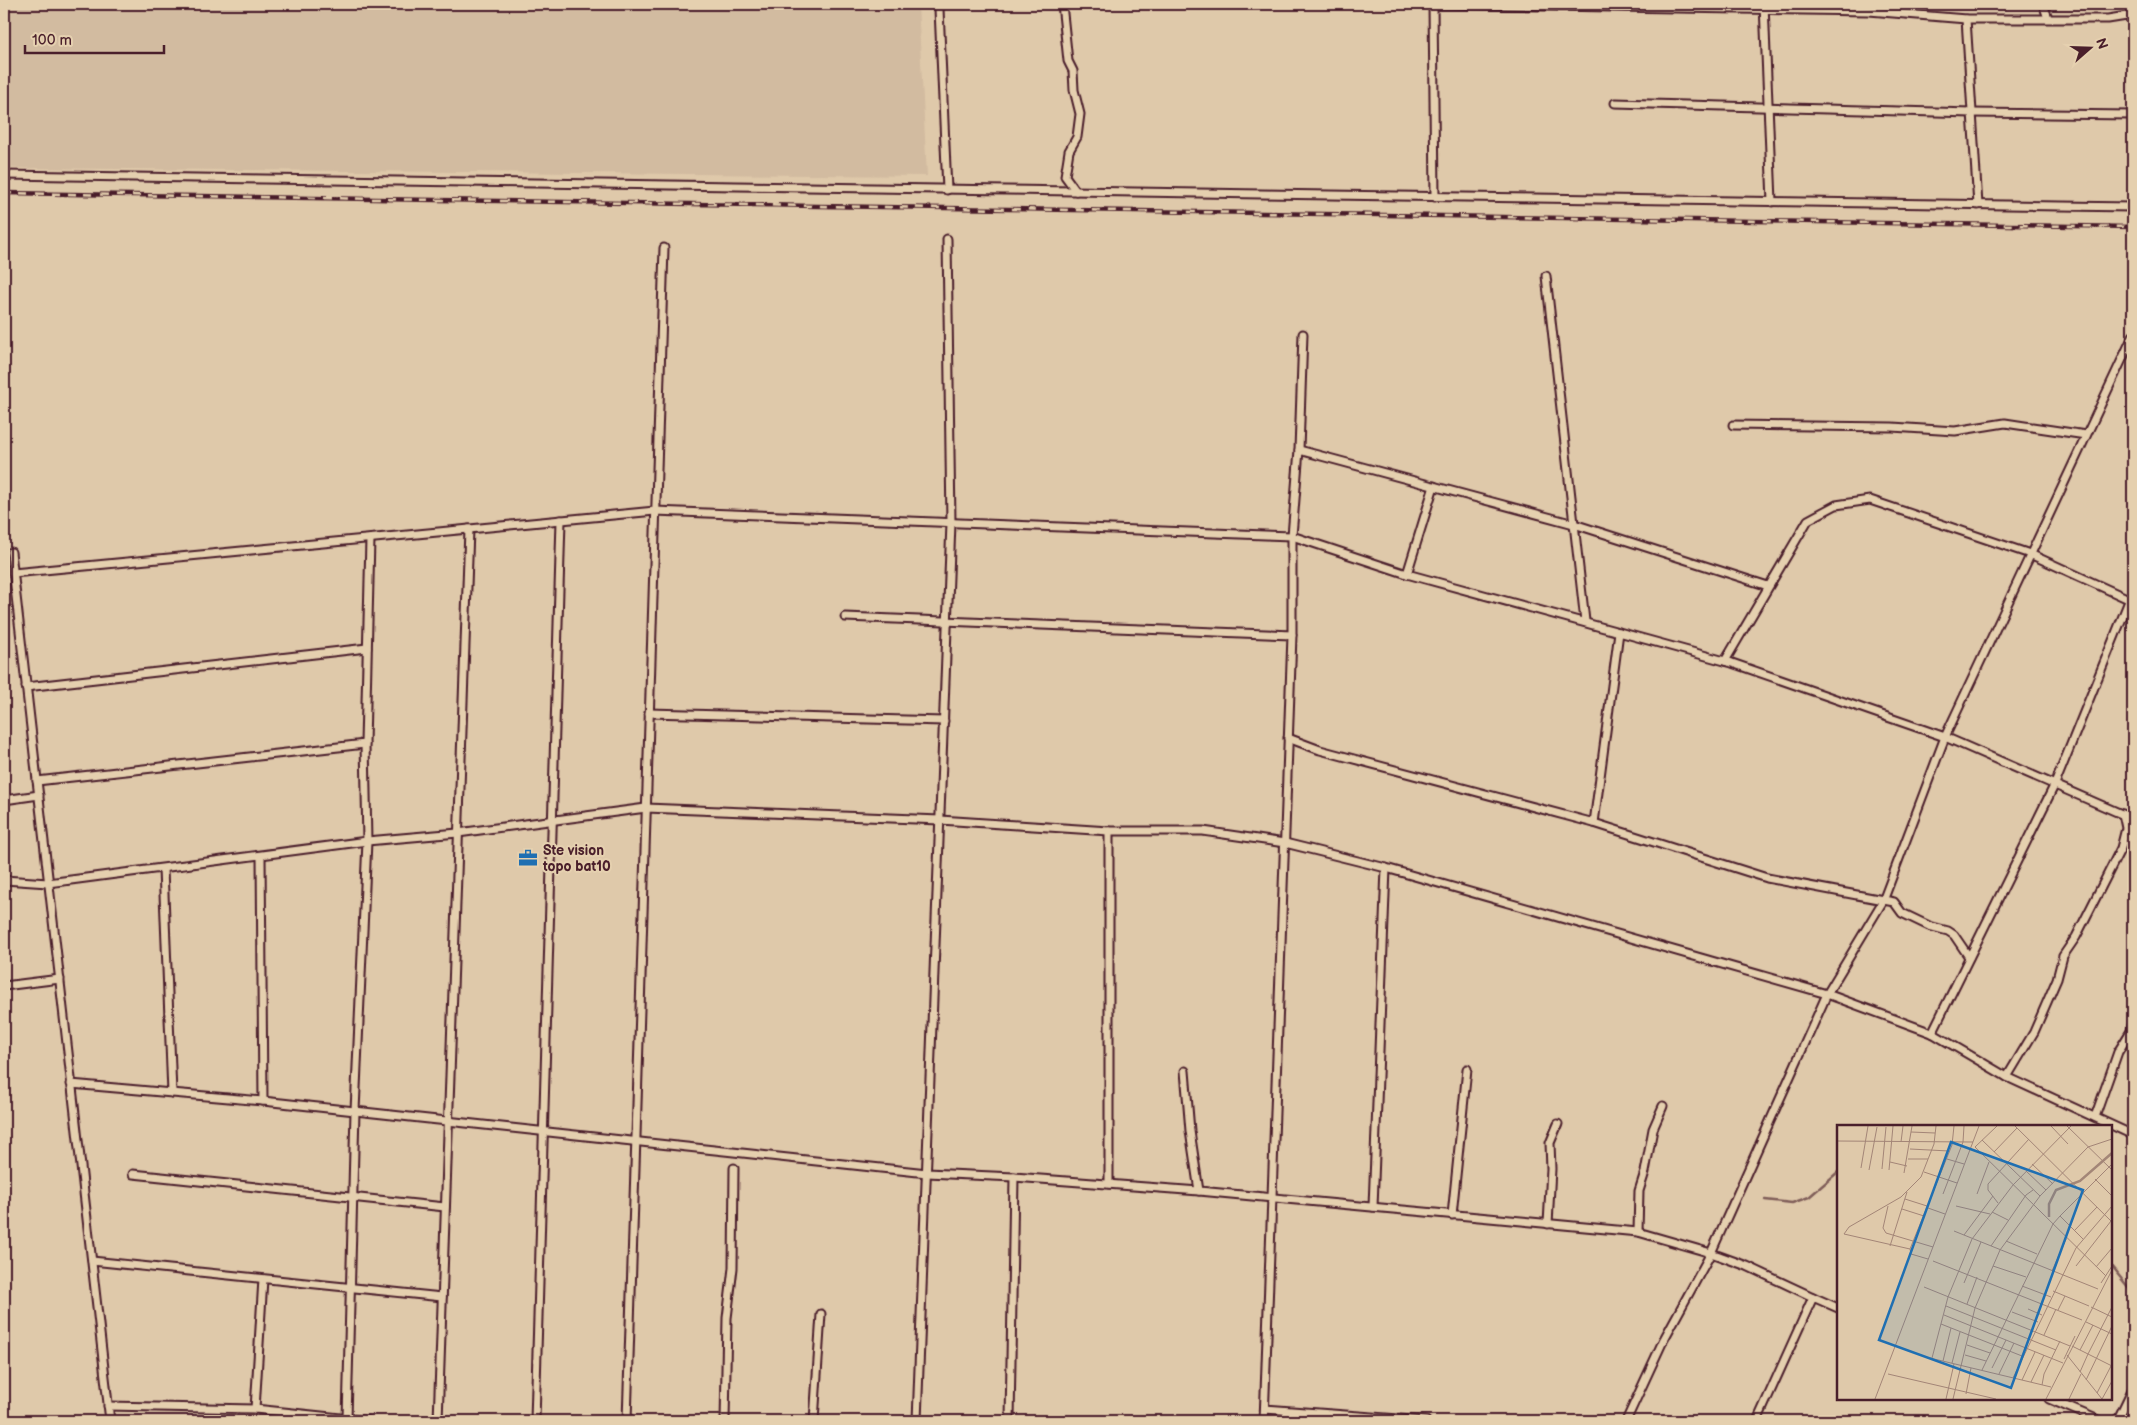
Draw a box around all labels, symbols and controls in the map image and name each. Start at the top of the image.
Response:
scale bar [25,22,164,54]
north arrow [2064,22,2114,72]
text: 100 m [32,31,72,50]
text: N [2092,36,2112,52]
place label: Ste vision topo bat10 [542,842,611,875]
office icon: Ste vision topo bat10 [517,847,539,869]
inset map [1837,1125,2112,1400]

